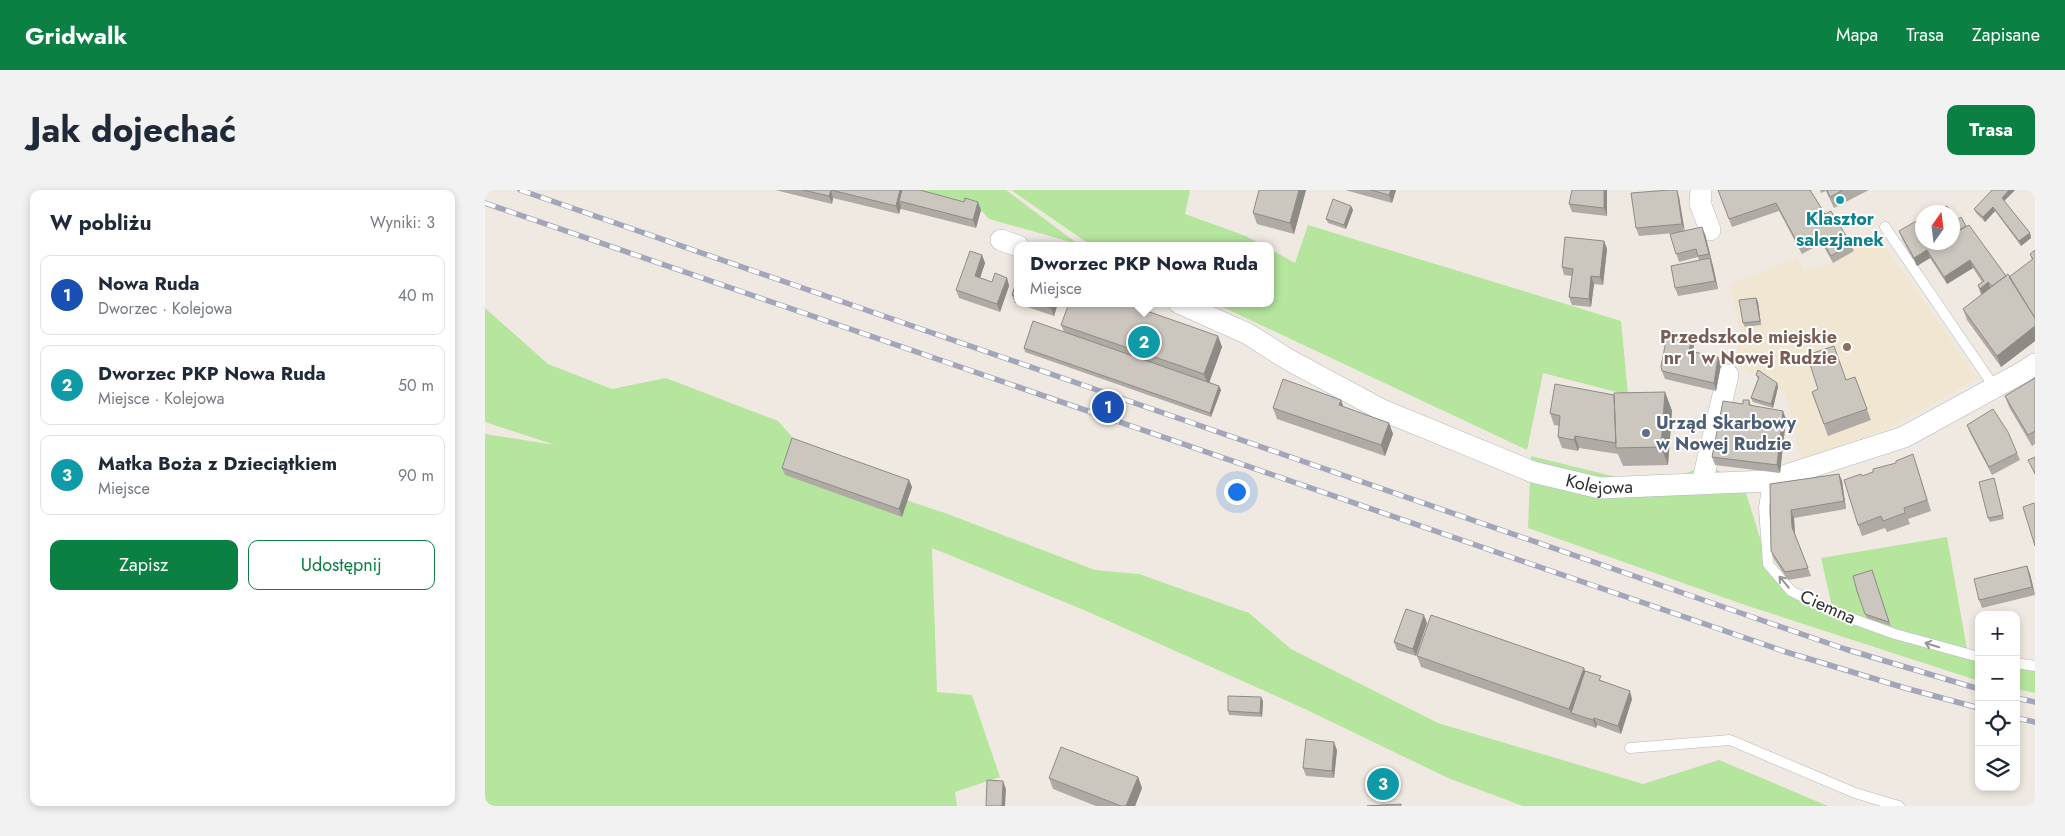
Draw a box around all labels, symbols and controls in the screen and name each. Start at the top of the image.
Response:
text: Gridwalk [25,18,127,53]
text: Mapa [1836,22,1878,48]
text: Trasa [1906,22,1944,48]
text: Zapisane [1972,22,2040,48]
text: Jak dojechać [30,105,236,155]
button: Trasa [1947,105,2035,155]
marker: Klasztor salezjanek [1834,194,1846,206]
north arrow [1915,205,1960,250]
place label: Klasztor salezjanek [1796,206,1885,253]
text: W pobliżu [50,208,151,238]
text: Wyniki: 3 [370,211,435,234]
popup [1014,242,1274,307]
text: Dworzec PKP Nowa Ruda [1030,250,1258,277]
text: Nowa Ruda [98,270,200,297]
text: Miejsce [1030,277,1082,300]
text: 1 [63,284,71,307]
text: 40 m [398,284,434,307]
text: Dworzec · Kolejowa [98,297,232,320]
pin: 2 [1128,323,1160,361]
place label: Przedszkole miejskie nr 1 w Nowej Rudzie [1660,324,1837,371]
marker: Przedszkole miejskie nr 1 w Nowej Rudzie [1841,341,1853,353]
text: Dworzec PKP Nowa Ruda [98,360,326,387]
text: 2 [62,374,72,397]
text: 50 m [398,374,434,397]
text: Miejsce · Kolejowa [98,387,224,410]
pin: 1 [1092,388,1124,426]
place label: Urząd Skarbowy w Nowej Rudzie [1655,410,1797,457]
marker: Urząd Skarbowy w Nowej Rudzie [1640,427,1652,439]
text: Matka Boża z Dzieciątkiem [98,450,337,477]
text: 3 [62,464,72,487]
text: 90 m [398,464,434,487]
street label: Kolejowa [1563,467,1634,501]
text: Miejsce [98,477,150,500]
your location [1224,479,1250,505]
button: Zapisz [50,540,238,590]
button: Udostępnij [248,540,435,590]
one-way arrow [1778,576,1789,589]
street label: Ciemna [1796,583,1860,631]
map controls [1975,611,2020,791]
button: + [1975,611,2020,656]
one-way arrow [1924,639,1940,649]
button: − [1975,656,2020,701]
button: locate [1975,701,2020,746]
button: layers [1975,746,2020,791]
pin: 3 [1367,765,1399,803]

